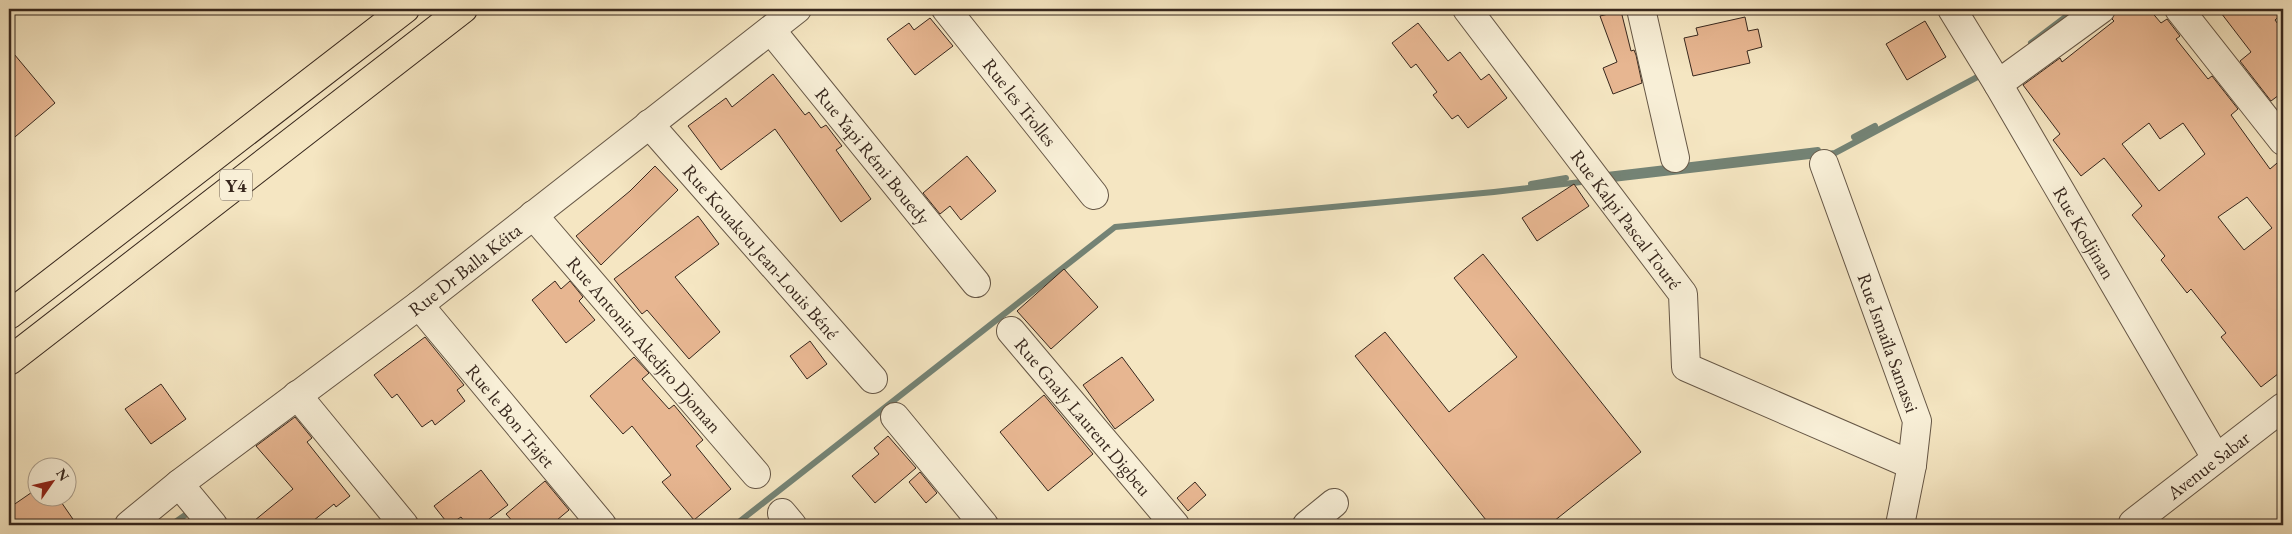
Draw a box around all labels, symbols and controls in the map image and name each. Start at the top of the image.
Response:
street label: Rue les Trolles [977,53,1063,151]
street label: Rue Yapi Rémi Bouedy [810,82,937,230]
street label: Rue Kalpi Pascal Touré [1565,145,1687,294]
street label: Rue Kouakou Jean-Louis Béné [678,159,845,344]
road number: Y4 [220,170,252,200]
street label: Rue Kodjinan [2048,182,2121,284]
street label: Rue Dr Balla Kéita [403,217,527,321]
street label: Rue Antonin Akedjro Djoman [562,251,728,438]
street label: Rue Ismaïla Samassi [1852,270,1925,416]
street label: Rue Gnaly Laurent Digbeu [1009,332,1157,501]
street label: Rue le Bon Trajet [461,359,561,473]
street label: Avenue Sabar [2161,425,2255,505]
north arrow [28,456,78,506]
text: N [52,465,74,485]

